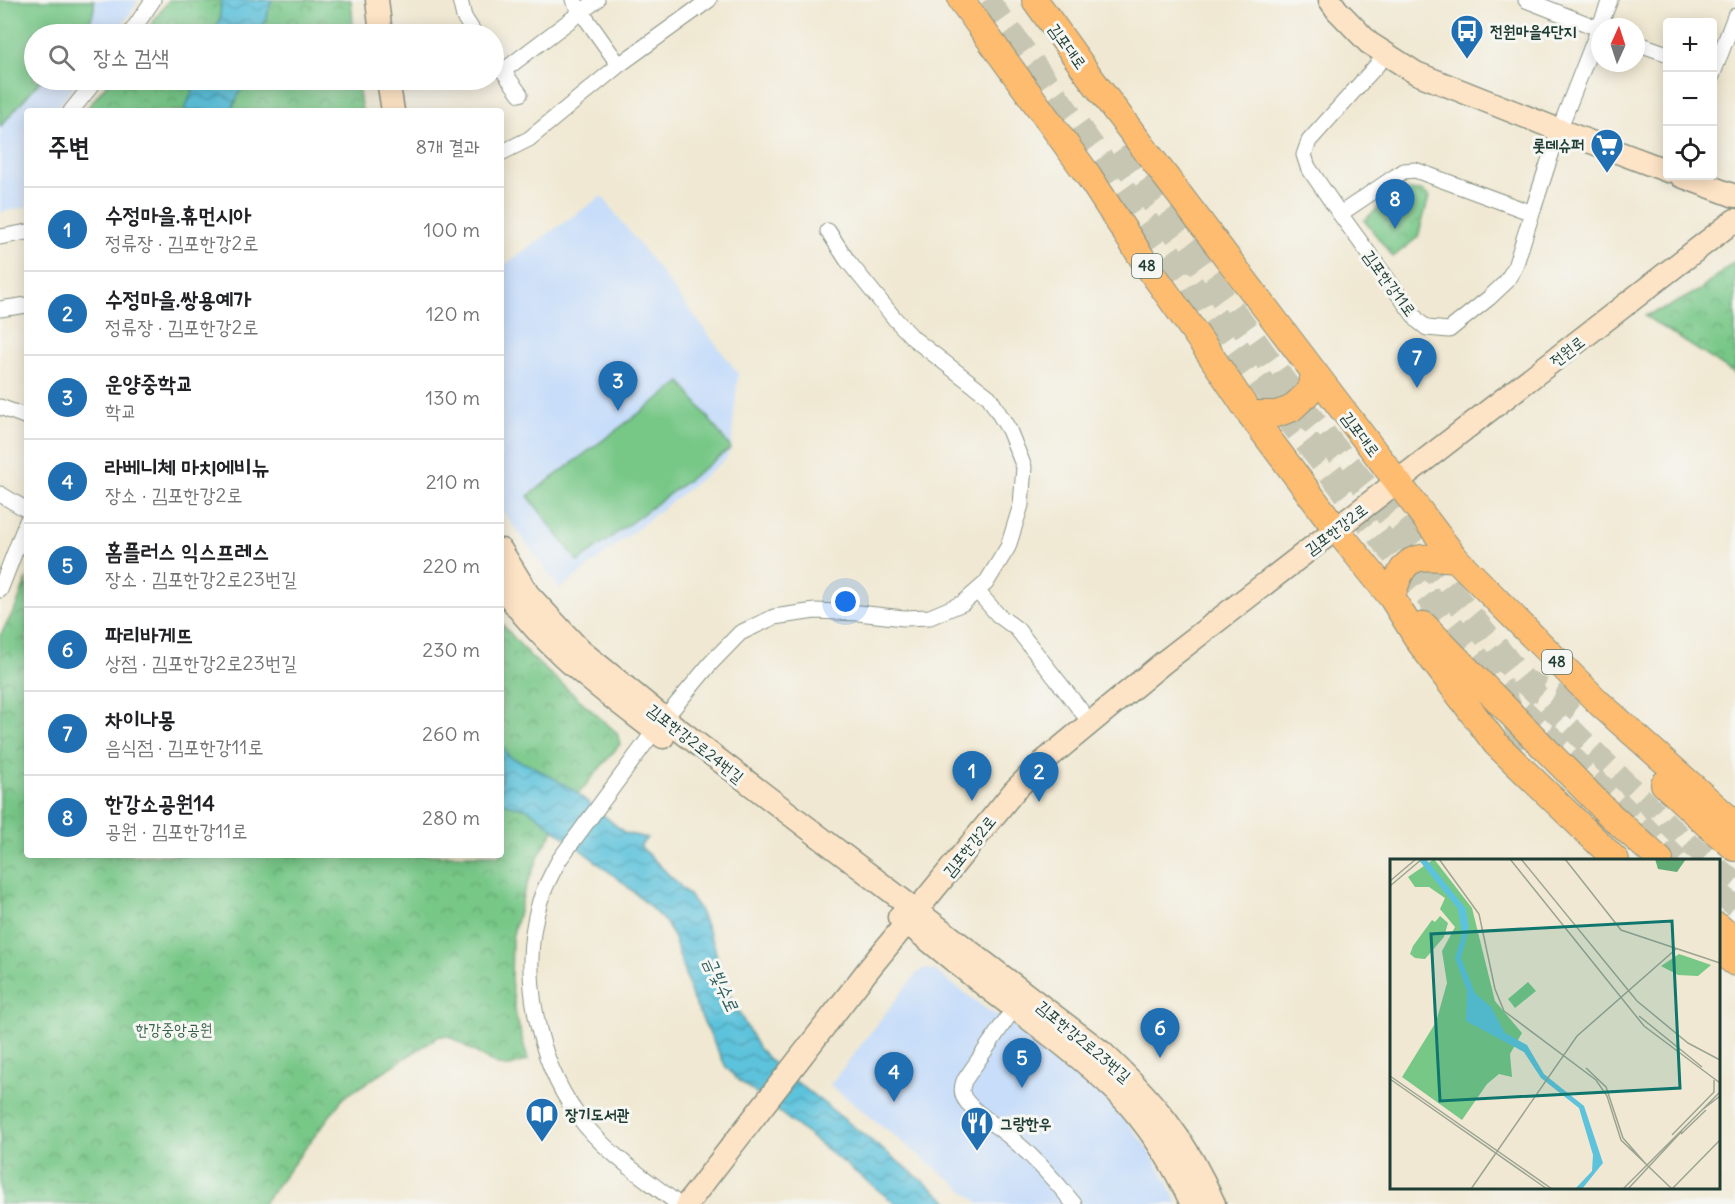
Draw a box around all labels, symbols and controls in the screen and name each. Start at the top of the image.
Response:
bus stop icon: 전원마을4단지 [1449,13,1485,60]
north arrow [1591,18,1645,72]
map controls [1663,18,1717,180]
button: + [1663,18,1717,72]
street label: 김포대로 [1045,19,1091,73]
place label: 전원마을4단지 [1490,21,1577,41]
search box [24,24,504,90]
icon: search [45,41,78,74]
text: 장소 검색 [93,43,169,71]
button: − [1663,72,1717,126]
button: locate [1663,126,1717,180]
supermarket icon: 롯데슈퍼 [1589,127,1625,174]
text: 주변 [48,130,90,163]
text: 8개 결과 [415,134,480,159]
place label: 롯데슈퍼 [1533,135,1584,155]
pin: 8 [1376,180,1414,229]
text: 수정마을.휴먼시아 [105,201,251,229]
text: 1 [64,217,71,242]
text: 100 m [423,217,480,242]
text: 정류장 · 김포한강2로 [105,230,259,255]
street label: 김포한강11로 [1359,246,1421,320]
road number: 48 [1132,254,1162,278]
text: 수정마을.쌍용예가 [105,285,251,313]
text: 2 [62,301,73,326]
text: 120 m [426,301,480,326]
text: 정류장 · 김포한강2로 [105,314,259,339]
street label: 전원로 [1546,331,1588,371]
pin: 7 [1398,338,1436,388]
pin: 3 [598,362,638,411]
text: 운양중학교 [105,369,194,397]
text: 3 [62,385,73,410]
text: 130 m [425,385,480,410]
text: 학교 [105,398,137,423]
street label: 김포대로 [1338,407,1384,461]
text: 라베니체 마치에비뉴 [105,453,270,481]
text: 4 [62,469,73,494]
text: 210 m [426,469,480,494]
text: 장소 · 김포한강2로 [105,482,243,507]
street label: 김포한강2로 [1301,499,1371,559]
text: 홈플러스 익스프레스 [105,537,270,565]
text: 5 [62,553,73,578]
text: 220 m [423,553,480,578]
text: 장소 · 김포한강2로23번길 [105,566,297,591]
your location [831,587,860,616]
text: 파리바게뜨 [105,621,194,649]
text: 6 [62,637,73,662]
text: 230 m [422,637,480,662]
text: 상점 · 김포한강2로23번길 [105,650,297,675]
road number: 48 [1542,650,1572,674]
street label: 김포한강2로24번길 [644,699,748,787]
text: 차이나몽 [105,705,176,733]
text: 7 [63,721,72,746]
text: 260 m [422,721,480,746]
text: 음식점 · 김포한강11로 [105,734,264,759]
pin: 1 [952,752,992,801]
pin: 2 [1020,752,1058,802]
text: 한강소공원14 [105,789,215,817]
text: 8 [62,805,73,830]
text: 280 m [422,805,480,830]
street label: 김포한강2로 [938,811,1000,881]
text: 공원 · 김포한강11로 [105,818,248,843]
inset map [1390,859,1720,1189]
water label: 금빛수로 [699,953,744,1015]
street label: 김포한강2로23번길 [1033,996,1135,1086]
pin: 6 [1140,1008,1180,1058]
park label: 한강중앙공원 [135,1019,213,1039]
pin: 5 [1002,1038,1042,1088]
pin: 4 [874,1052,914,1102]
library icon: 장기도서관 [524,1096,560,1143]
place label: 장기도서관 [565,1104,630,1124]
restaurant icon: 그랑한우 [959,1105,995,1152]
place label: 그랑한우 [1000,1113,1052,1133]

